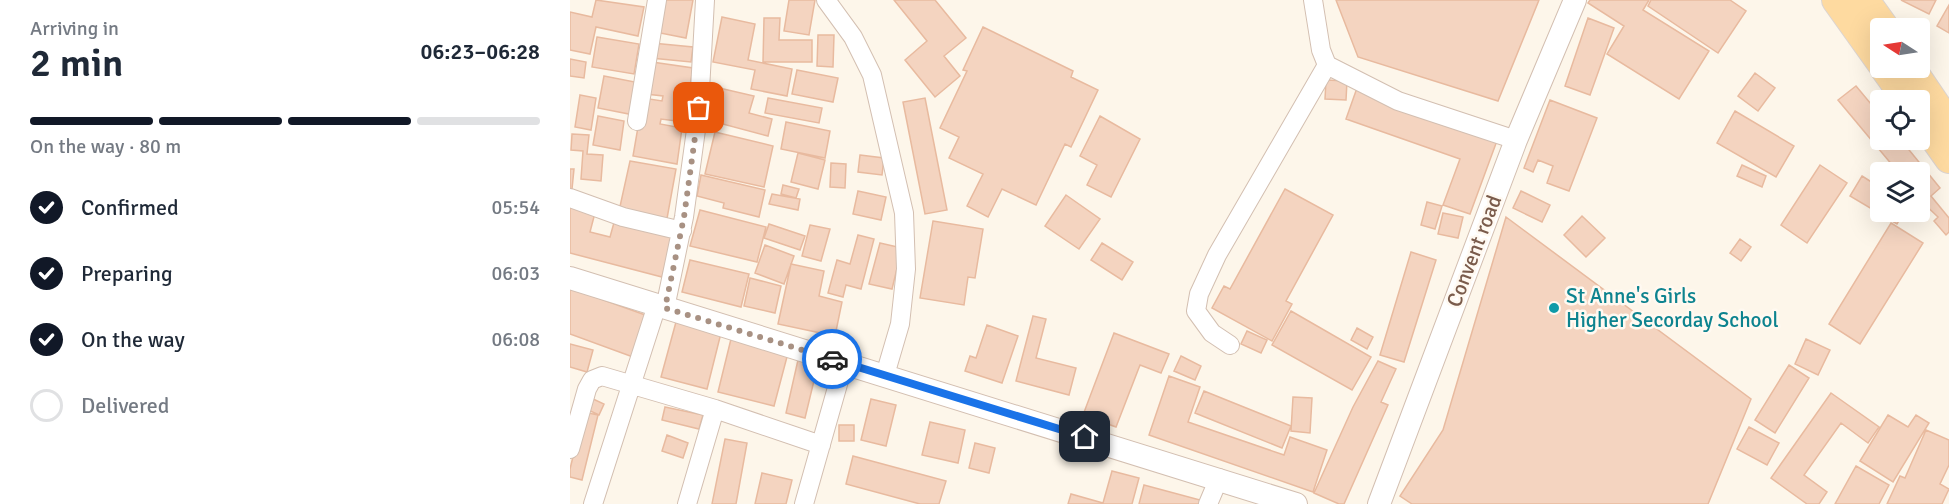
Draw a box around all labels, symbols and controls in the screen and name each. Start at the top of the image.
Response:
text: Arriving in [30,16,119,41]
north arrow [1870,18,1930,78]
map controls [1870,18,1930,222]
text: 06:23–06:28 [421,38,540,65]
text: 2 min [30,39,123,87]
pin [673,82,724,133]
button: locate [1870,90,1930,150]
icon: bag [682,91,715,124]
text: On the way · 80 m [30,134,181,159]
button: layers [1870,162,1930,222]
icon: check [30,191,63,224]
street label: Convent road [1441,191,1507,311]
text: Confirmed [81,194,179,221]
text: 05:54 [491,195,540,220]
icon: check [30,257,63,290]
text: Preparing [81,260,173,287]
text: 06:03 [491,261,540,286]
place label: St Anne's Girls Higher Secorday School [1566,283,1779,333]
marker: St Anne's Girls Higher Secorday School [1547,301,1561,315]
icon: check [30,323,63,356]
text: On the way [81,326,185,353]
text: 06:08 [491,327,540,352]
courier [802,329,862,389]
icon: car [816,343,849,376]
text: Delivered [81,392,169,419]
pin [1059,411,1110,462]
icon: home [1068,420,1101,453]

